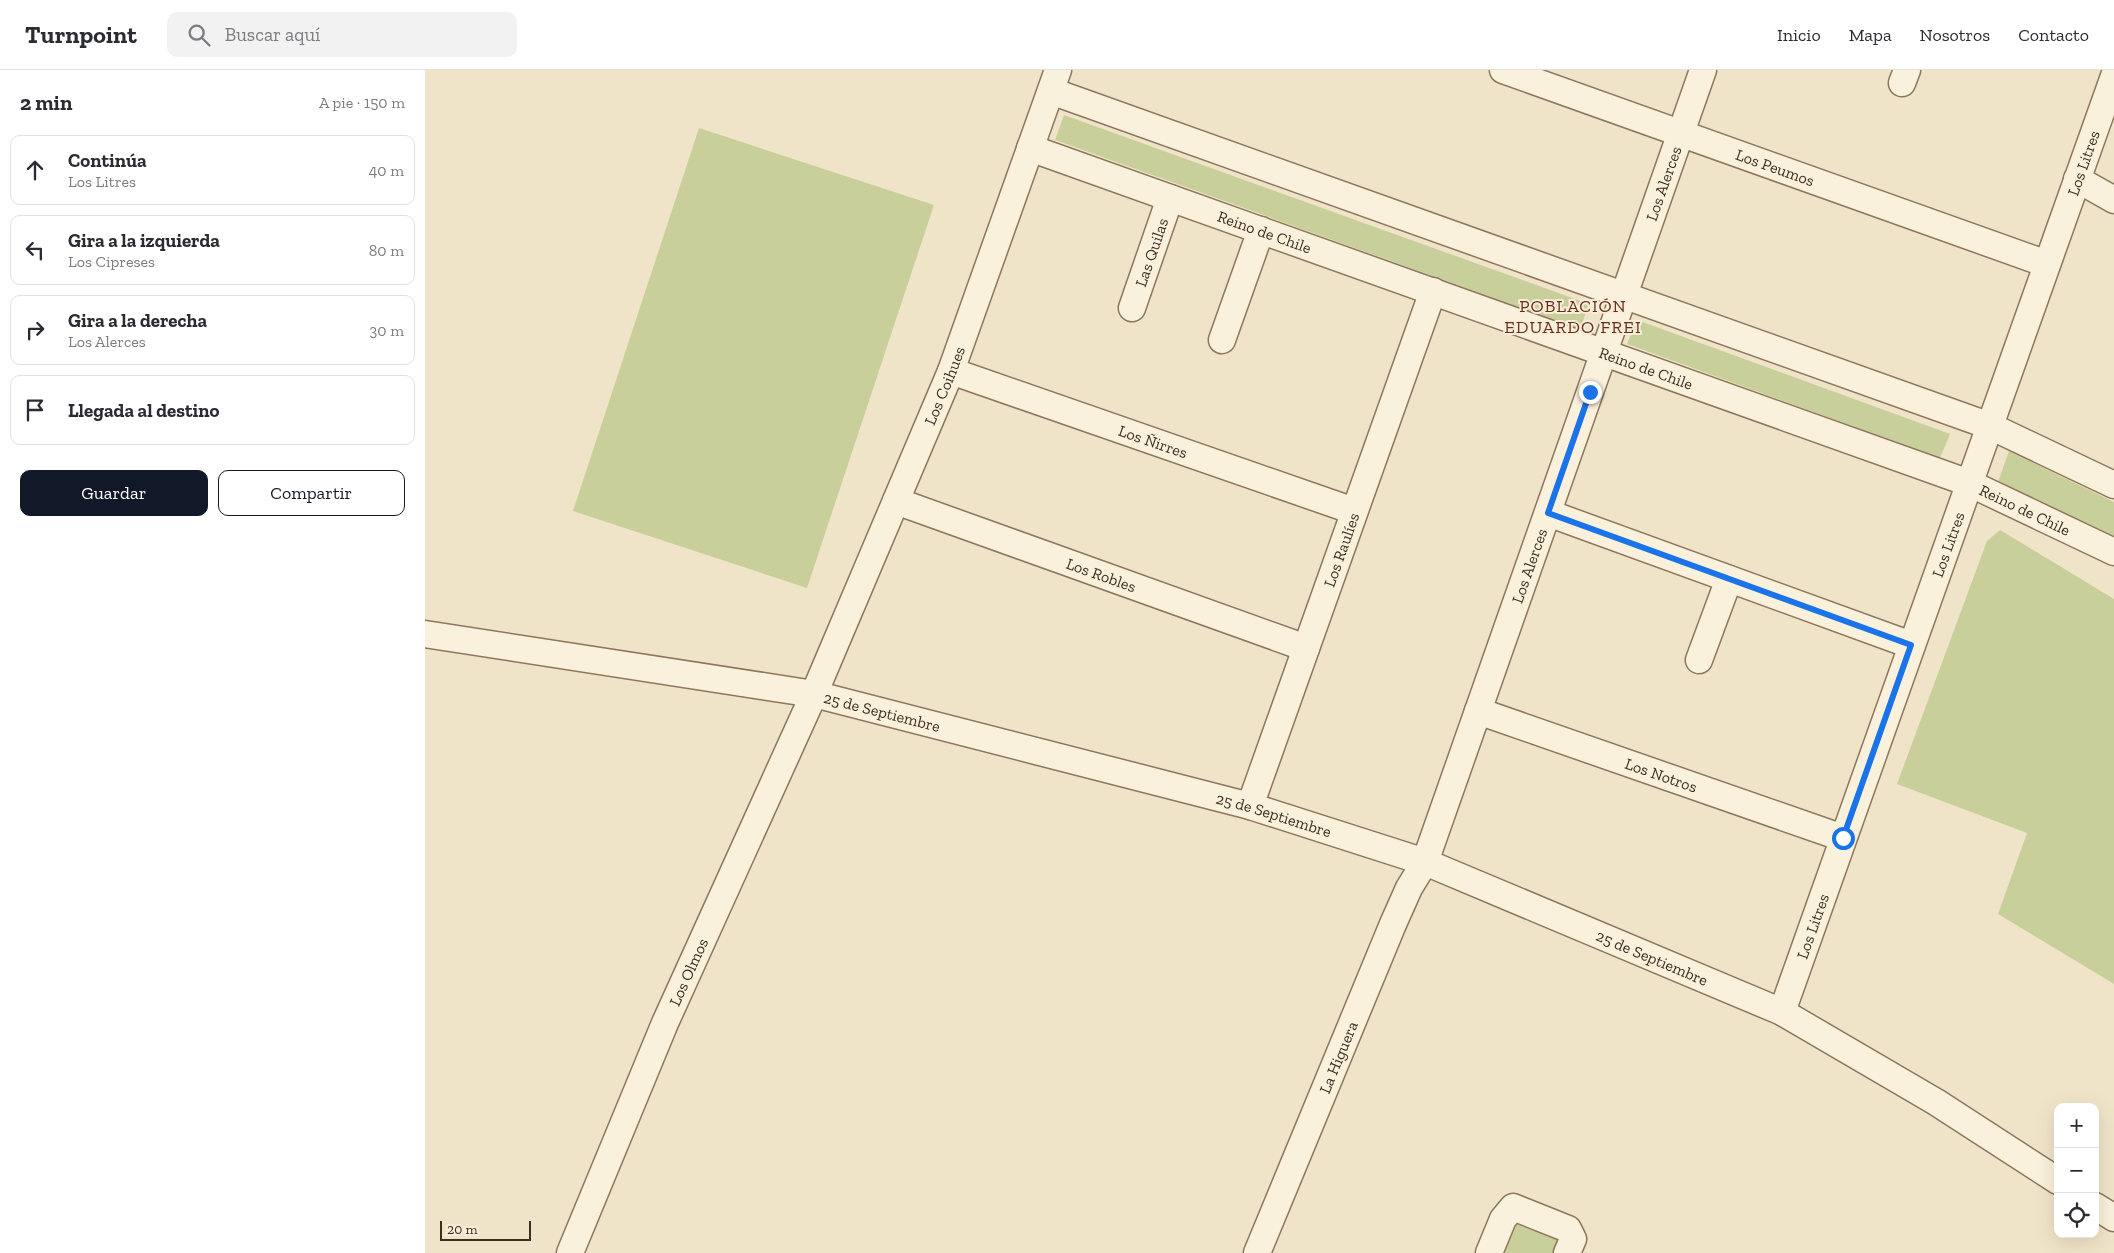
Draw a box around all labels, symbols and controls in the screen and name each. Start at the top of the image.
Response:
search box [167,12,517,57]
text: Turnpoint [25,20,137,49]
icon: search [185,21,213,49]
text: Buscar aquí [225,23,320,46]
text: Inicio [1777,24,1821,46]
text: Mapa [1849,24,1892,46]
text: Nosotros [1920,24,1990,46]
text: Contacto [2018,24,2089,46]
text: 2 min [20,90,72,115]
text: A pie · 150 m [319,93,405,112]
street label: Los Litres [2063,128,2104,198]
street label: Los Alerces [1641,144,1685,223]
street label: Los Peumos [1733,144,1817,190]
text: Continúa [68,149,147,172]
icon: ahead [21,156,49,184]
text: 40 m [369,161,404,180]
text: Los Litres [68,172,136,191]
street label: Reino de Chile [1215,206,1314,257]
street label: Las Quilas [1131,215,1172,289]
text: Gira a la izquierda [68,229,220,252]
icon: left [21,236,49,264]
text: 80 m [369,241,404,260]
text: Los Cipreses [68,252,155,271]
district label: POBLACIÓN EDUARDO FREI [1504,295,1642,338]
text: Gira a la derecha [68,309,207,332]
icon: right [21,316,49,344]
text: 30 m [370,321,404,340]
text: Los Alerces [68,332,146,351]
street label: Reino de Chile [1596,342,1695,393]
street label: Los Coihues [920,344,969,428]
route end [1579,381,1602,404]
icon: arrive [21,396,49,424]
text: Llegada al destino [68,399,219,422]
street label: Los Ñirres [1116,420,1190,462]
button: Guardar [20,470,208,516]
button: Compartir [218,470,405,516]
street label: Reino de Chile [1977,480,2073,539]
street label: Los Litres [1927,509,1968,580]
street label: Los Raulíes [1319,510,1363,589]
street label: Los Alerces [1507,526,1551,606]
street label: Los Robles [1064,553,1139,596]
street label: 25 de Septiembre [822,687,942,736]
street label: Los Notros [1623,753,1700,796]
street label: 25 de Septiembre [1214,788,1334,841]
route start [1832,827,1855,850]
street label: Los Litres [1792,891,1833,961]
street label: 25 de Septiembre [1593,926,1711,989]
street label: Los Olmos [665,935,712,1009]
street label: La Higuera [1315,1018,1361,1096]
map controls [2054,1103,2099,1238]
button: + [2054,1103,2099,1148]
button: − [2054,1148,2099,1193]
button: locate [2054,1193,2099,1238]
scale bar [440,1218,531,1241]
text: 20 m [447,1221,478,1238]

